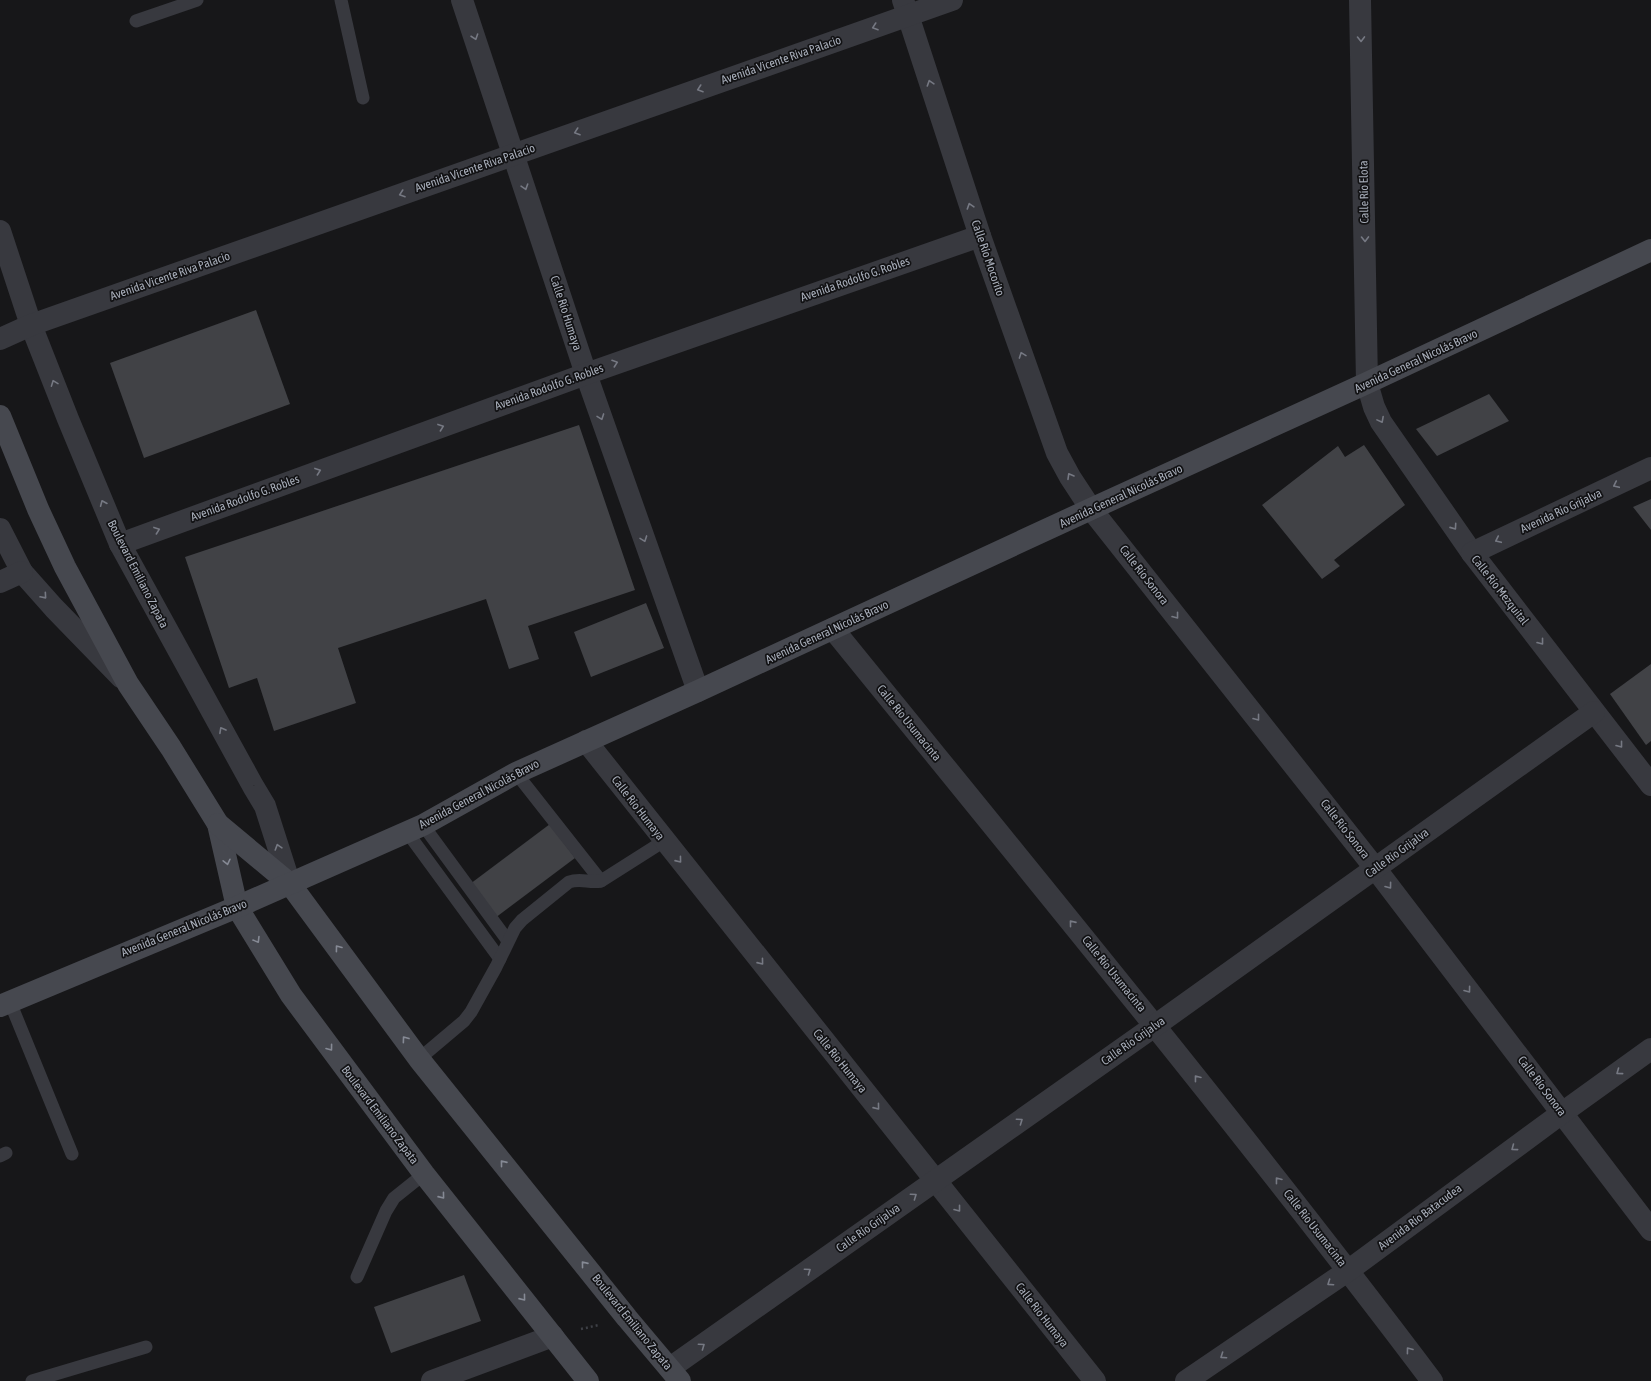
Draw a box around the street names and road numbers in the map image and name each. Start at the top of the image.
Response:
street label: Avenida Vicente Riva Palacio [719,33,843,87]
street label: Avenida Vicente Riva Palacio [413,141,537,195]
street label: Calle Río Elota [1356,160,1372,224]
street label: Calle Río Mocorito [968,218,1008,298]
street label: Avenida Vicente Riva Palacio [108,249,232,303]
street label: Avenida Rodolfo G. Robles [799,254,911,304]
street label: Calle Río Humaya [547,274,585,352]
street label: Avenida General Nicolás Bravo [1352,326,1480,396]
street label: Avenida Rodolfo G. Robles [493,361,605,413]
street label: Avenida General Nicolás Bravo [1057,461,1185,531]
street label: Avenida Rodolfo G. Robles [189,472,301,524]
street label: Avenida Río Grijalva [1518,486,1604,536]
street label: Boulevard Emiliano Zapata [105,518,171,630]
street label: Calle Río Sonora [1117,543,1171,607]
street label: Calle Río Mezquital [1468,552,1532,628]
street label: Avenida General Nicolás Bravo [763,597,891,667]
street label: Calle Río Usumacinta [874,682,944,764]
street label: Avenida General Nicolás Bravo [417,756,542,832]
street label: Calle Río Humaya [609,773,667,843]
street label: Calle Río Sonora [1318,797,1372,861]
street label: Calle Río Grijalva [1363,825,1431,881]
street label: Avenida General Nicolás Bravo [119,896,249,960]
street label: Calle Río Usumacinta [1079,933,1149,1015]
street label: Calle Río Grijalva [1098,1014,1168,1068]
street label: Calle Río Humaya [810,1026,870,1096]
street label: Calle Río Sonora [1515,1053,1569,1119]
street label: Boulevard Emiliano Zapata [339,1063,421,1167]
street label: Avenida Río Batacudea [1375,1181,1465,1253]
street label: Calle Río Usumacinta [1281,1187,1349,1269]
street label: Calle Río Grijalva [833,1201,903,1255]
street label: Boulevard Emiliano Zapata [589,1271,675,1373]
street label: Calle Río Humaya [1013,1280,1071,1350]

